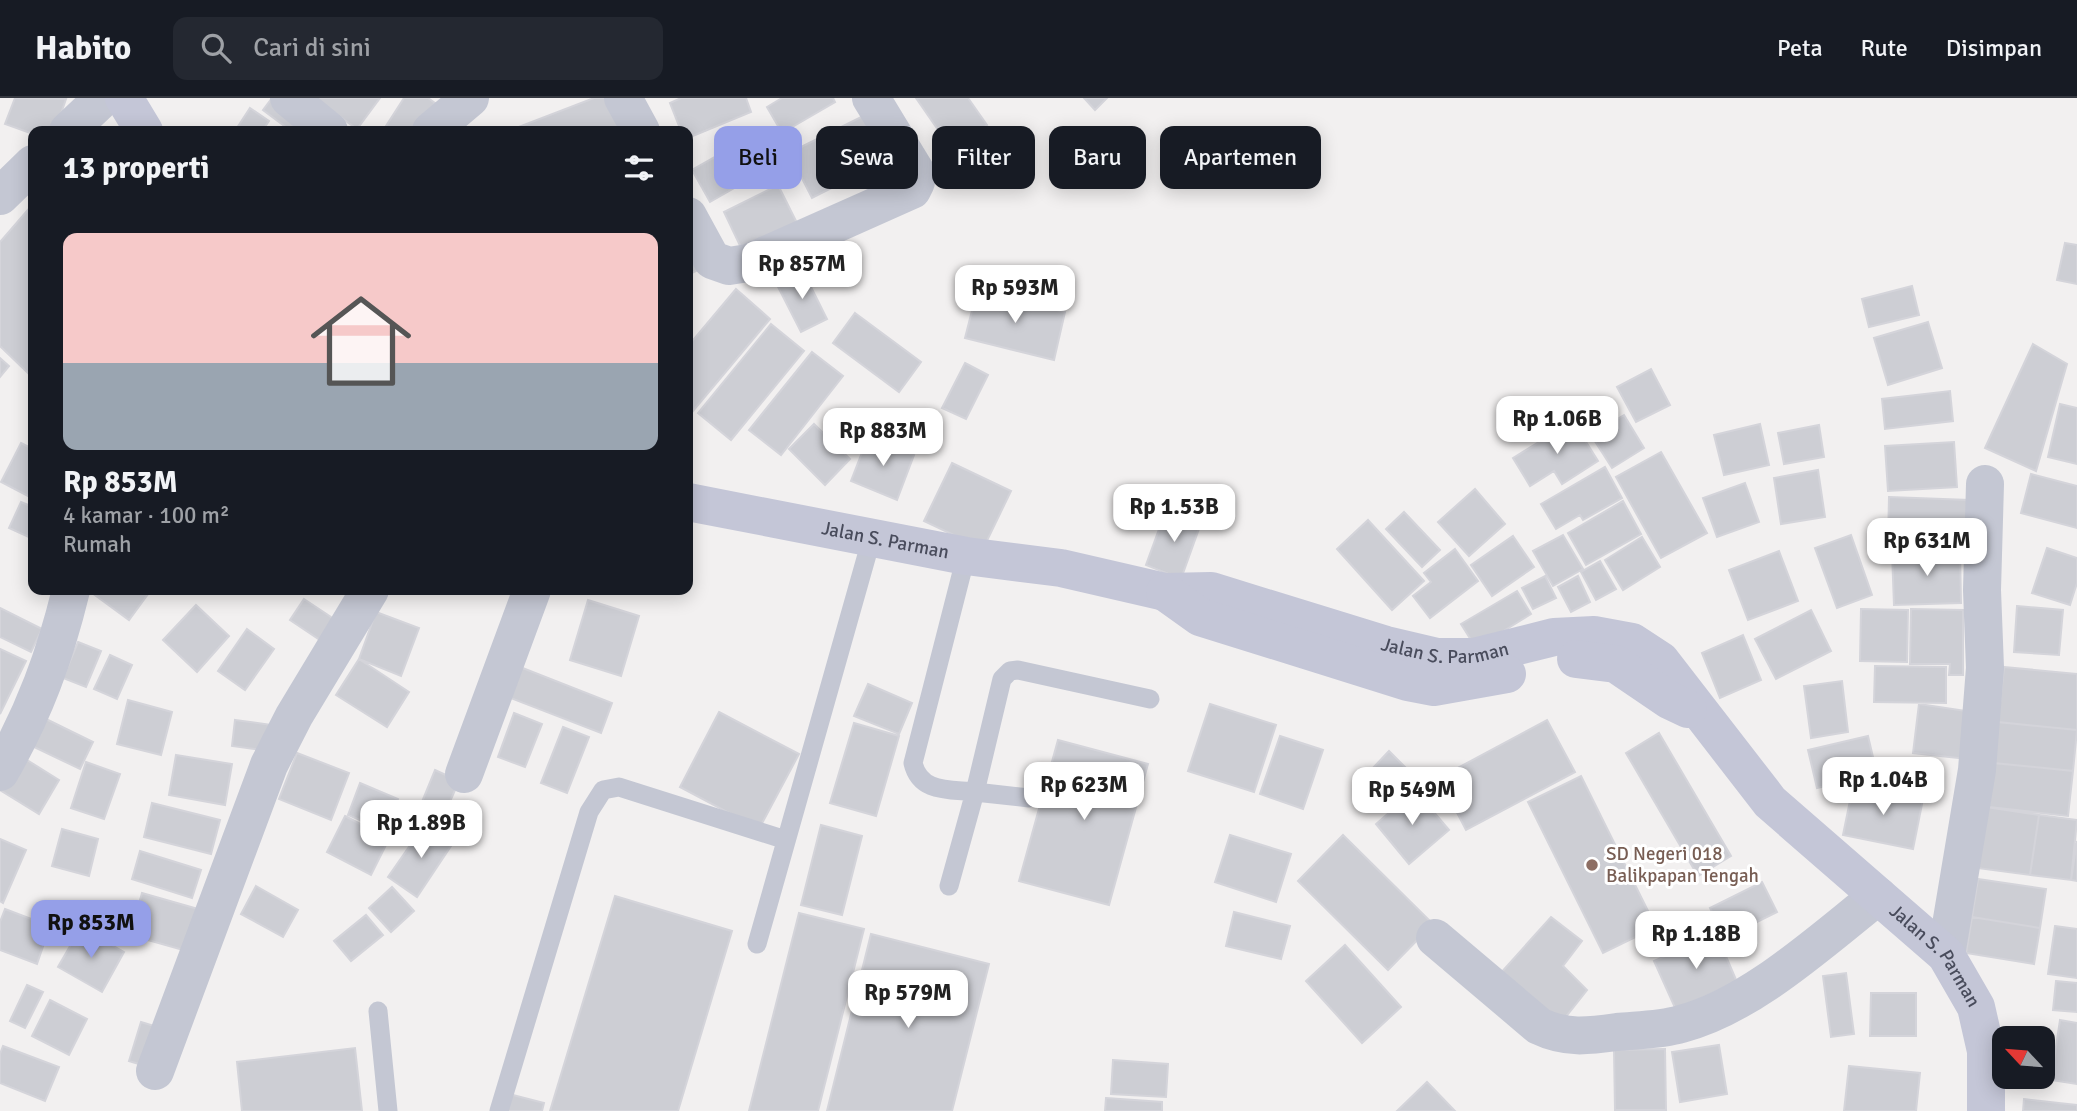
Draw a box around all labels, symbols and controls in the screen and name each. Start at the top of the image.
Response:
search box [173,17,663,80]
text: Habito [35,28,131,69]
icon: search [197,29,235,67]
text: Cari di sini [253,32,371,64]
text: Peta [1777,33,1823,63]
text: Rute [1861,33,1908,63]
text: Disimpan [1946,33,2042,63]
chip: Beli [714,126,802,189]
chip: Sewa [816,126,918,189]
chip: Filter [932,126,1035,189]
chip: Baru [1049,126,1146,189]
chip: Apartemen [1160,126,1321,189]
icon: filters [620,149,658,187]
text: 13 properti [63,150,210,187]
pin: Rp 857M [737,242,867,301]
text: Rp 857M [758,249,846,278]
pin: Rp 593M [950,266,1080,325]
text: Rp 593M [971,273,1059,302]
icon: home [298,278,424,404]
pin: Rp 1.06B [1485,396,1629,456]
text: Rp 1.06B [1512,404,1602,433]
pin: Rp 883M [818,408,948,468]
text: Rp 883M [839,416,927,445]
text: Rp 853M [63,464,178,501]
pin: Rp 1.53B [1102,484,1246,544]
text: Rp 1.53B [1129,492,1219,521]
text: 4 kamar · 100 m² [63,501,230,530]
street label: Jalan S. Parman [820,516,951,564]
pin: Rp 631M [1862,518,1992,578]
text: Rp 631M [1883,526,1971,555]
text: Rumah [63,530,131,559]
street label: Jalan S. Parman [1378,632,1511,669]
pin: Rp 1.04B [1811,758,1955,817]
pin: Rp 623M [1019,762,1149,822]
text: Rp 1.04B [1838,765,1928,794]
pin: Rp 549M [1347,768,1477,827]
text: Rp 623M [1040,770,1128,799]
text: Rp 549M [1368,775,1456,804]
pin: Rp 1.89B [349,800,493,860]
text: Rp 1.89B [376,808,466,837]
place label: SD Negeri 018 Balikpapan Tengah [1606,842,1759,888]
marker: SD Negeri 018 Balikpapan Tengah [1584,857,1600,873]
street label: Jalan S. Parman [1884,899,1985,1011]
pin: Rp 853M [26,900,156,960]
text: Rp 853M [47,908,135,937]
pin: Rp 1.18B [1624,912,1768,971]
text: Rp 1.18B [1651,919,1741,948]
pin: Rp 579M [843,970,973,1030]
text: Rp 579M [864,978,952,1007]
north arrow [1992,1026,2054,1088]
map controls [1992,1026,2055,1089]

